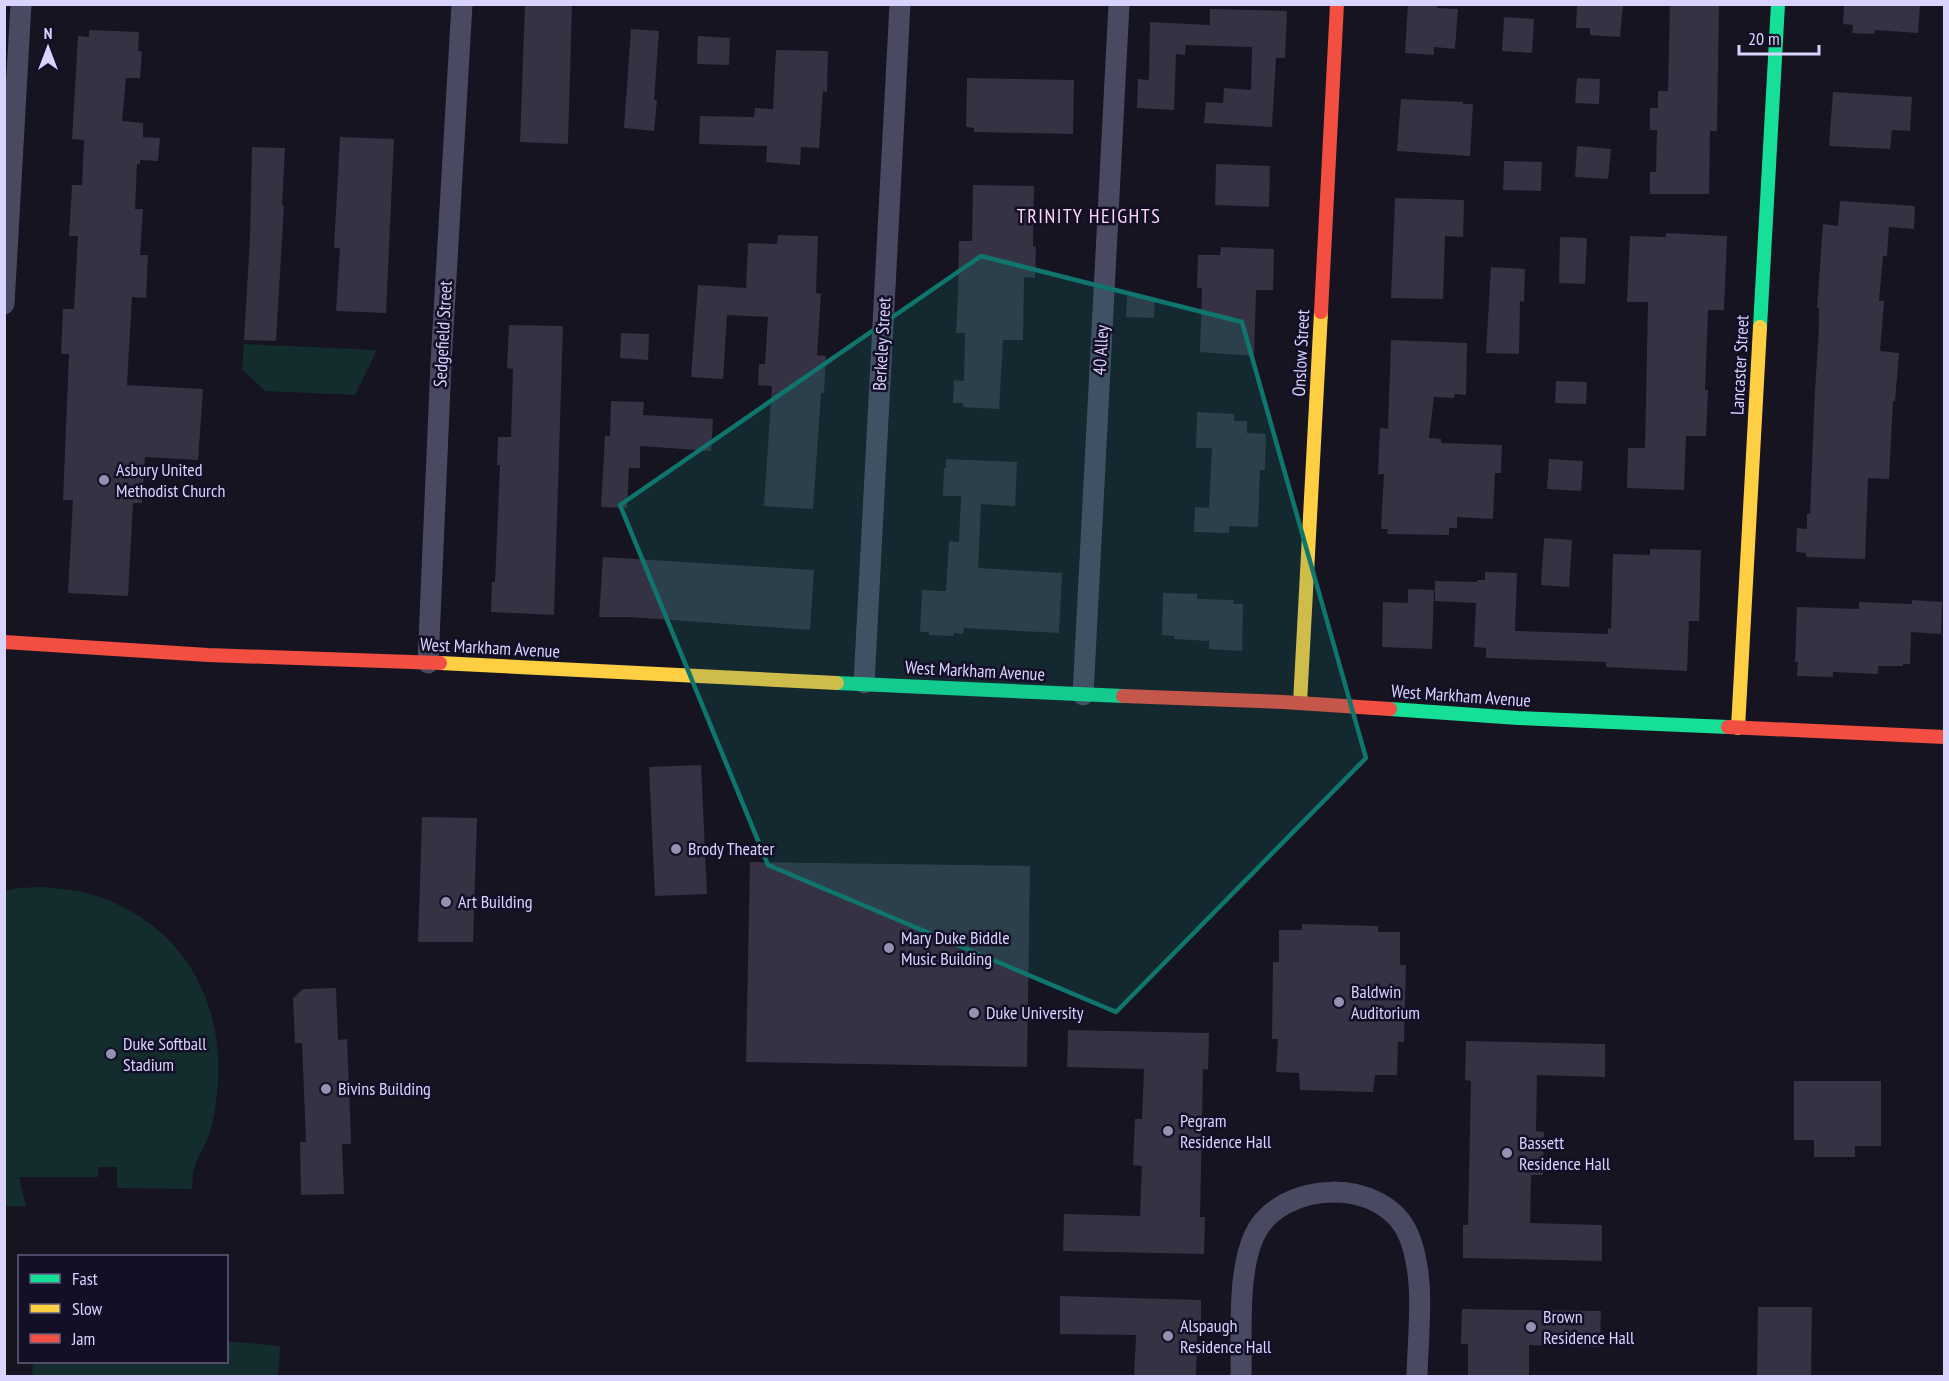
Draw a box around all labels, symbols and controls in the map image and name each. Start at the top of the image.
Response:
north arrow [18,18,78,78]
scale bar [1739,18,1818,56]
text: N [44,23,52,43]
text: 20 m [1748,27,1780,50]
district label: TRINITY HEIGHTS [1017,203,1161,229]
street label: Sedgefield Street [428,280,457,388]
street label: Berkeley Street [868,297,895,391]
street label: Onslow Street [1287,309,1314,397]
street label: Lancaster Street [1725,314,1754,416]
street label: 40 Alley [1088,324,1113,376]
place label: Asbury United Methodist Church [116,458,225,502]
marker: Asbury United Methodist Church [97,473,111,487]
street label: West Markham Avenue [420,632,561,663]
street label: West Markham Avenue [905,655,1046,686]
street label: West Markham Avenue [1390,679,1532,712]
place label: Brody Theater [688,837,774,860]
marker: Brody Theater [669,842,683,856]
place label: Art Building [458,890,532,913]
marker: Art Building [439,895,453,909]
place label: Mary Duke Biddle Music Building [901,926,1010,970]
marker: Mary Duke Biddle Music Building [882,941,896,955]
place label: Baldwin Auditorium [1351,980,1420,1024]
marker: Baldwin Auditorium [1332,995,1346,1009]
place label: Duke University [986,1001,1084,1024]
marker: Duke University [967,1006,981,1020]
place label: Duke Softball Stadium [123,1032,207,1076]
marker: Duke Softball Stadium [104,1047,118,1061]
place label: Bivins Building [338,1077,431,1100]
marker: Bivins Building [319,1082,333,1096]
place label: Pegram Residence Hall [1180,1109,1272,1153]
marker: Pegram Residence Hall [1161,1124,1175,1138]
place label: Bassett Residence Hall [1519,1131,1611,1175]
marker: Bassett Residence Hall [1500,1146,1514,1160]
legend [18,1255,228,1363]
text: Fast [72,1267,98,1290]
text: Slow [72,1297,103,1320]
place label: Brown Residence Hall [1543,1305,1635,1349]
place label: Alspaugh Residence Hall [1180,1314,1272,1358]
marker: Brown Residence Hall [1524,1320,1538,1334]
text: Jam [71,1327,95,1350]
marker: Alspaugh Residence Hall [1161,1329,1175,1343]

